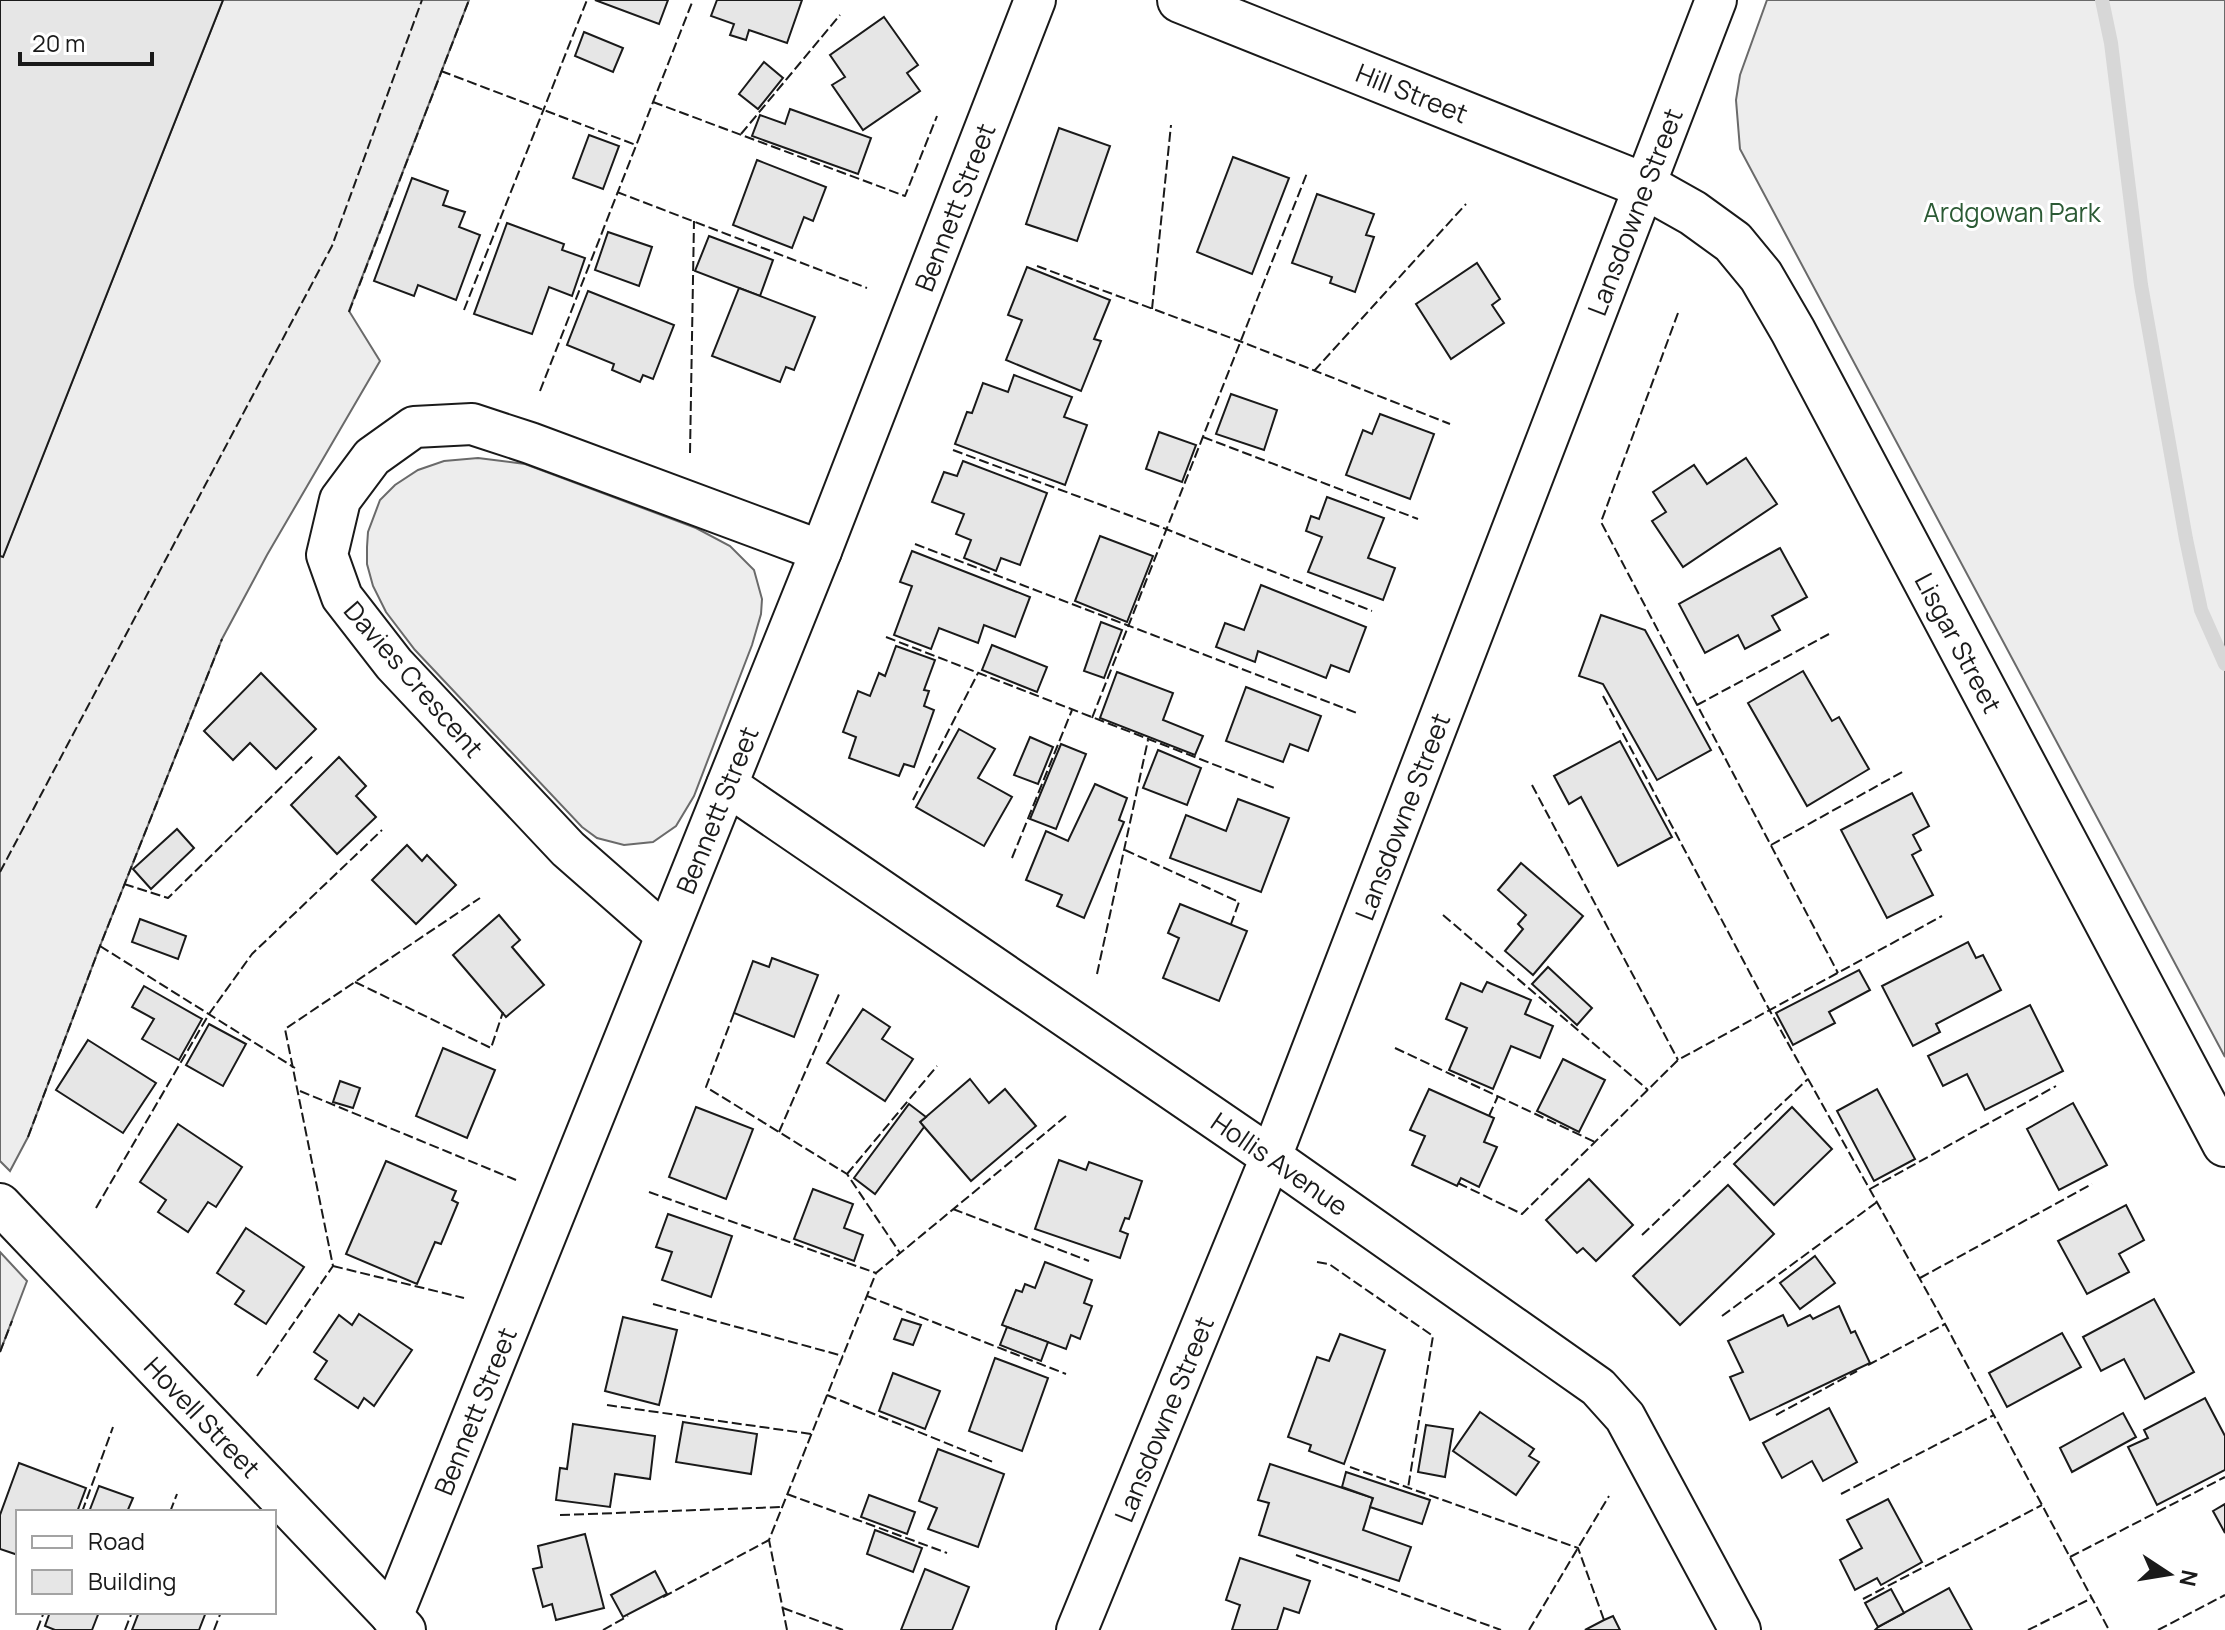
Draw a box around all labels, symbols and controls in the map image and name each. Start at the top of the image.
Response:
scale bar [20,16,152,66]
text: 20 m [32,26,85,59]
street label: Hill Street [1351,54,1473,131]
street label: Lansdowne Street [1578,103,1691,321]
street label: Bennett Street [906,118,1004,296]
park label: Ardgowan Park [1923,194,2102,230]
street label: Lisgar Street [1907,566,2011,719]
street label: Davies Crescent [336,593,492,765]
street label: Lansdowne Street [1346,708,1458,925]
street label: Bennett Street [667,721,767,899]
street label: Hollis Avenue [1204,1103,1356,1224]
street label: Lansdowne Street [1105,1311,1222,1527]
street label: Bennett Street [425,1322,525,1500]
street label: Hovell Street [136,1349,269,1485]
legend [16,1510,276,1614]
text: Road [88,1524,145,1557]
north arrow [2129,1534,2209,1614]
text: Building [88,1564,176,1597]
text: N [2172,1567,2205,1589]

